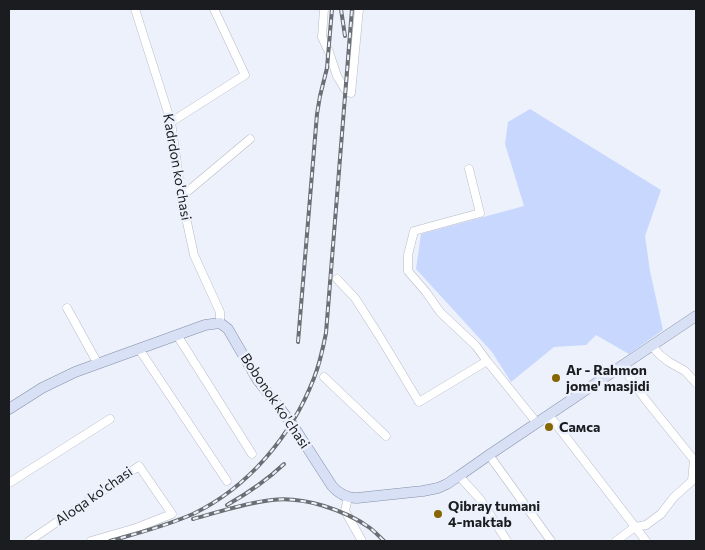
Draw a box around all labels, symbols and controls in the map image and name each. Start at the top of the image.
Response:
street label: Kadrdon ko'chasi [159,112,195,222]
street label: Bobonok ko'chasi [237,350,313,452]
place label: Ar - Rahmon jome' masjidi [566,362,650,394]
marker: Ar - Rahmon jome' masjidi [550,372,562,384]
place label: Самса [559,419,600,435]
marker: Самса [543,421,555,433]
street label: Aloqa ko'chasi [52,463,136,529]
place label: Qibray tumani 4-maktab [448,498,540,530]
marker: Qibray tumani 4-maktab [432,508,444,520]

